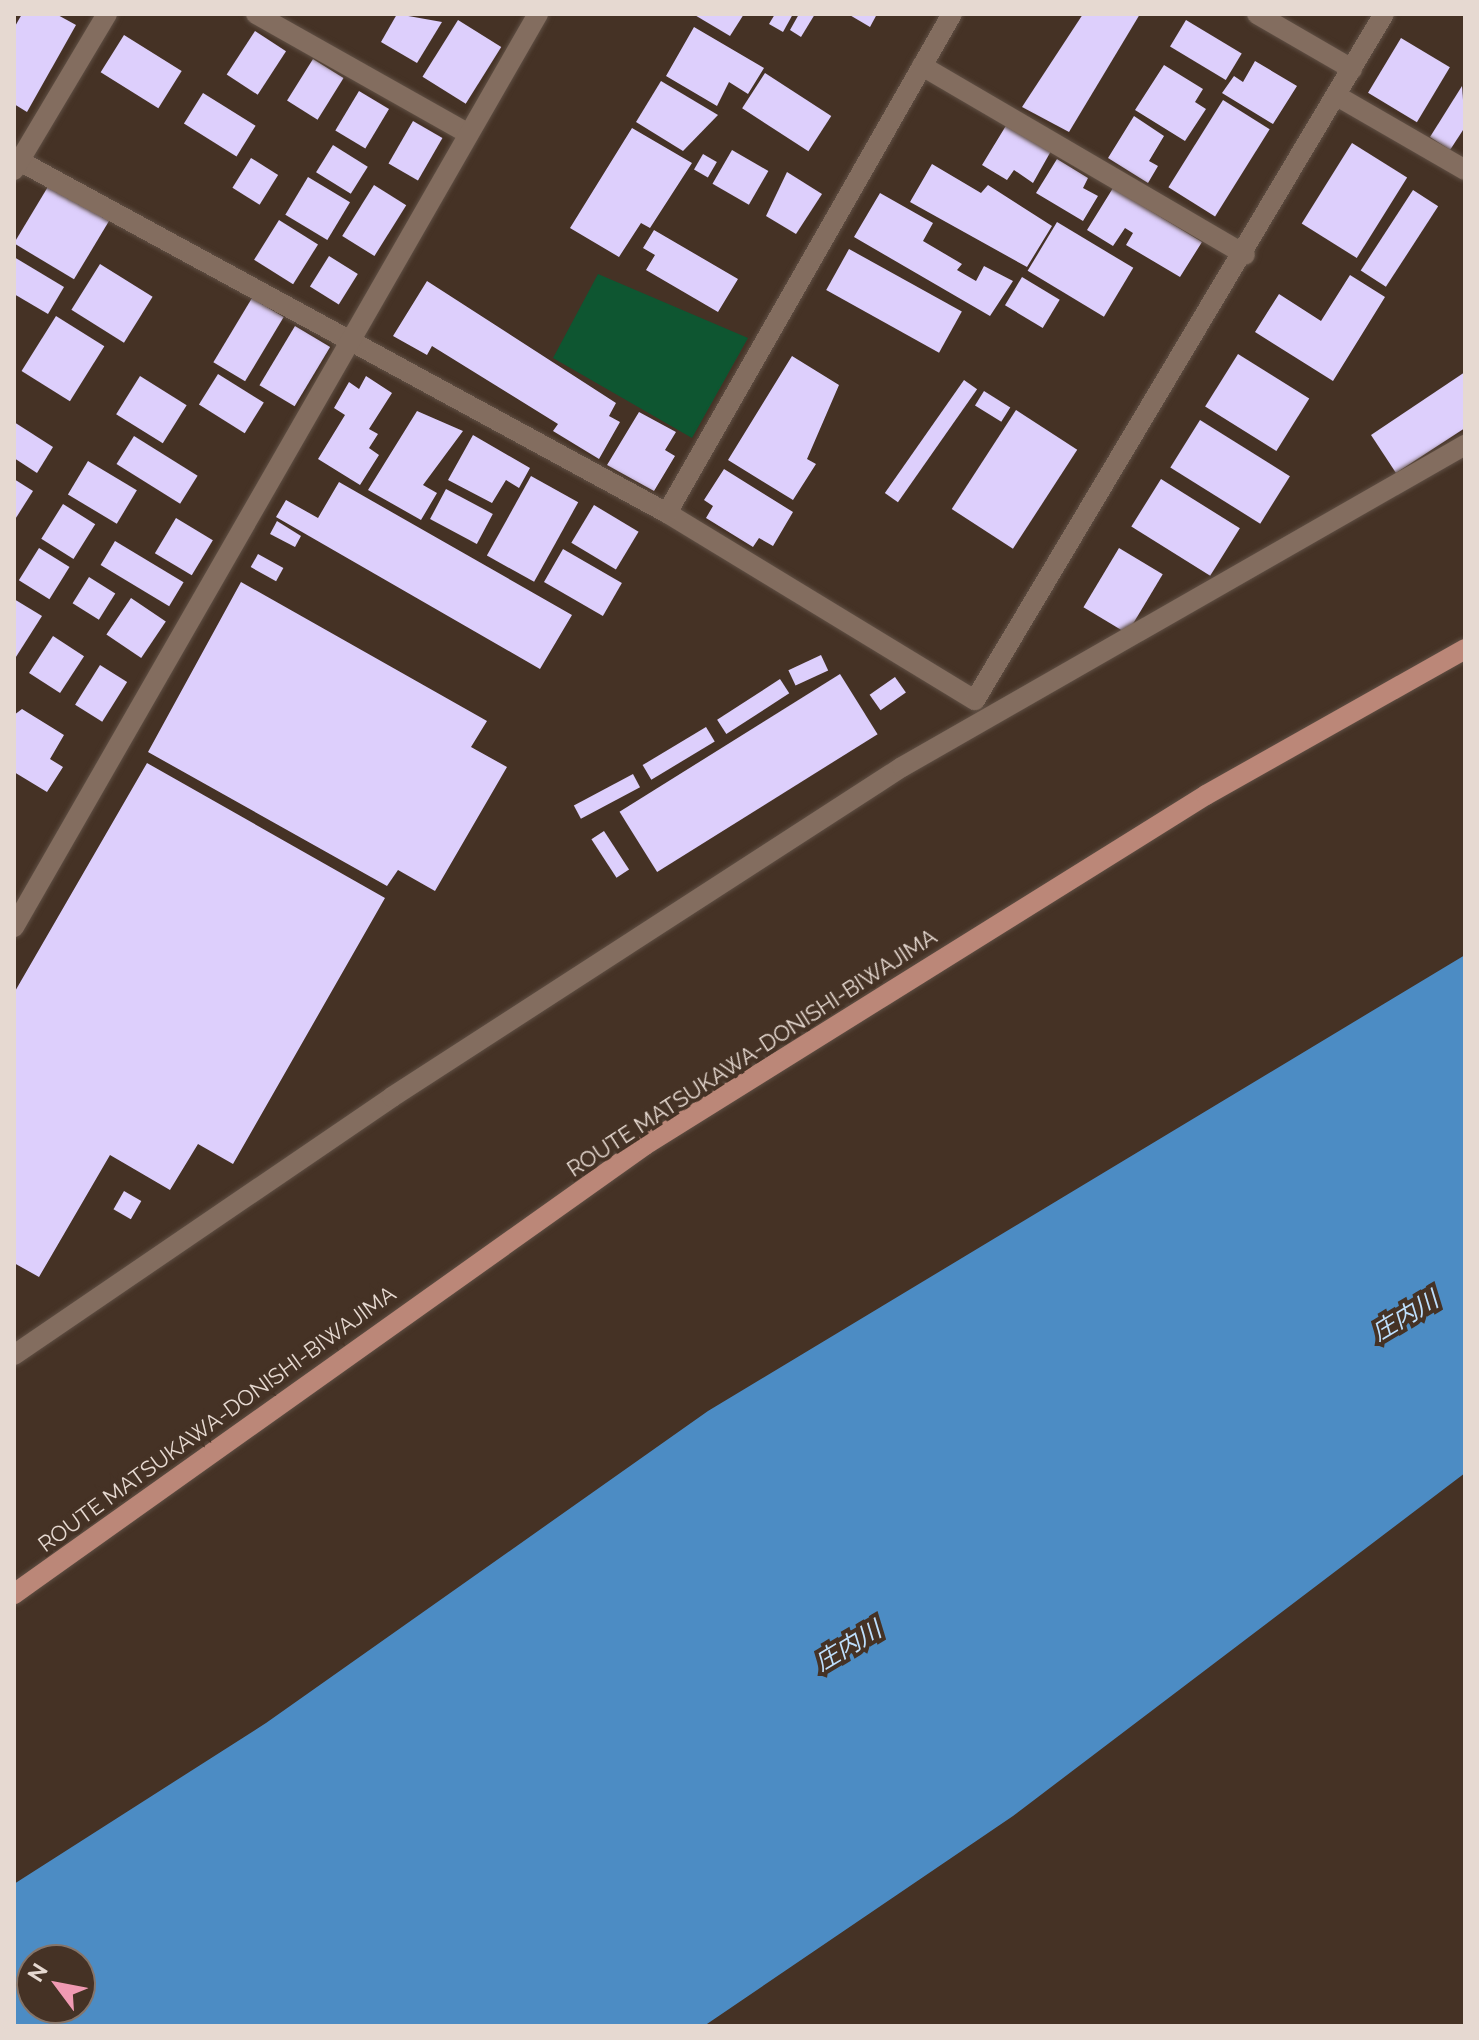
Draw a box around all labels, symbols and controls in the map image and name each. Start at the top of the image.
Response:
street label: ROUTE MATSUKAWA-DONISHI-BIWAJIMA [562,923,942,1183]
street label: ROUTE MATSUKAWA-DONISHI-BIWAJIMA [33,1280,401,1558]
water label: 庄内川 [1367,1285,1443,1347]
water label: 庄内川 [810,1615,886,1677]
north arrow [16,1944,96,2024]
text: N [22,1958,53,1986]

